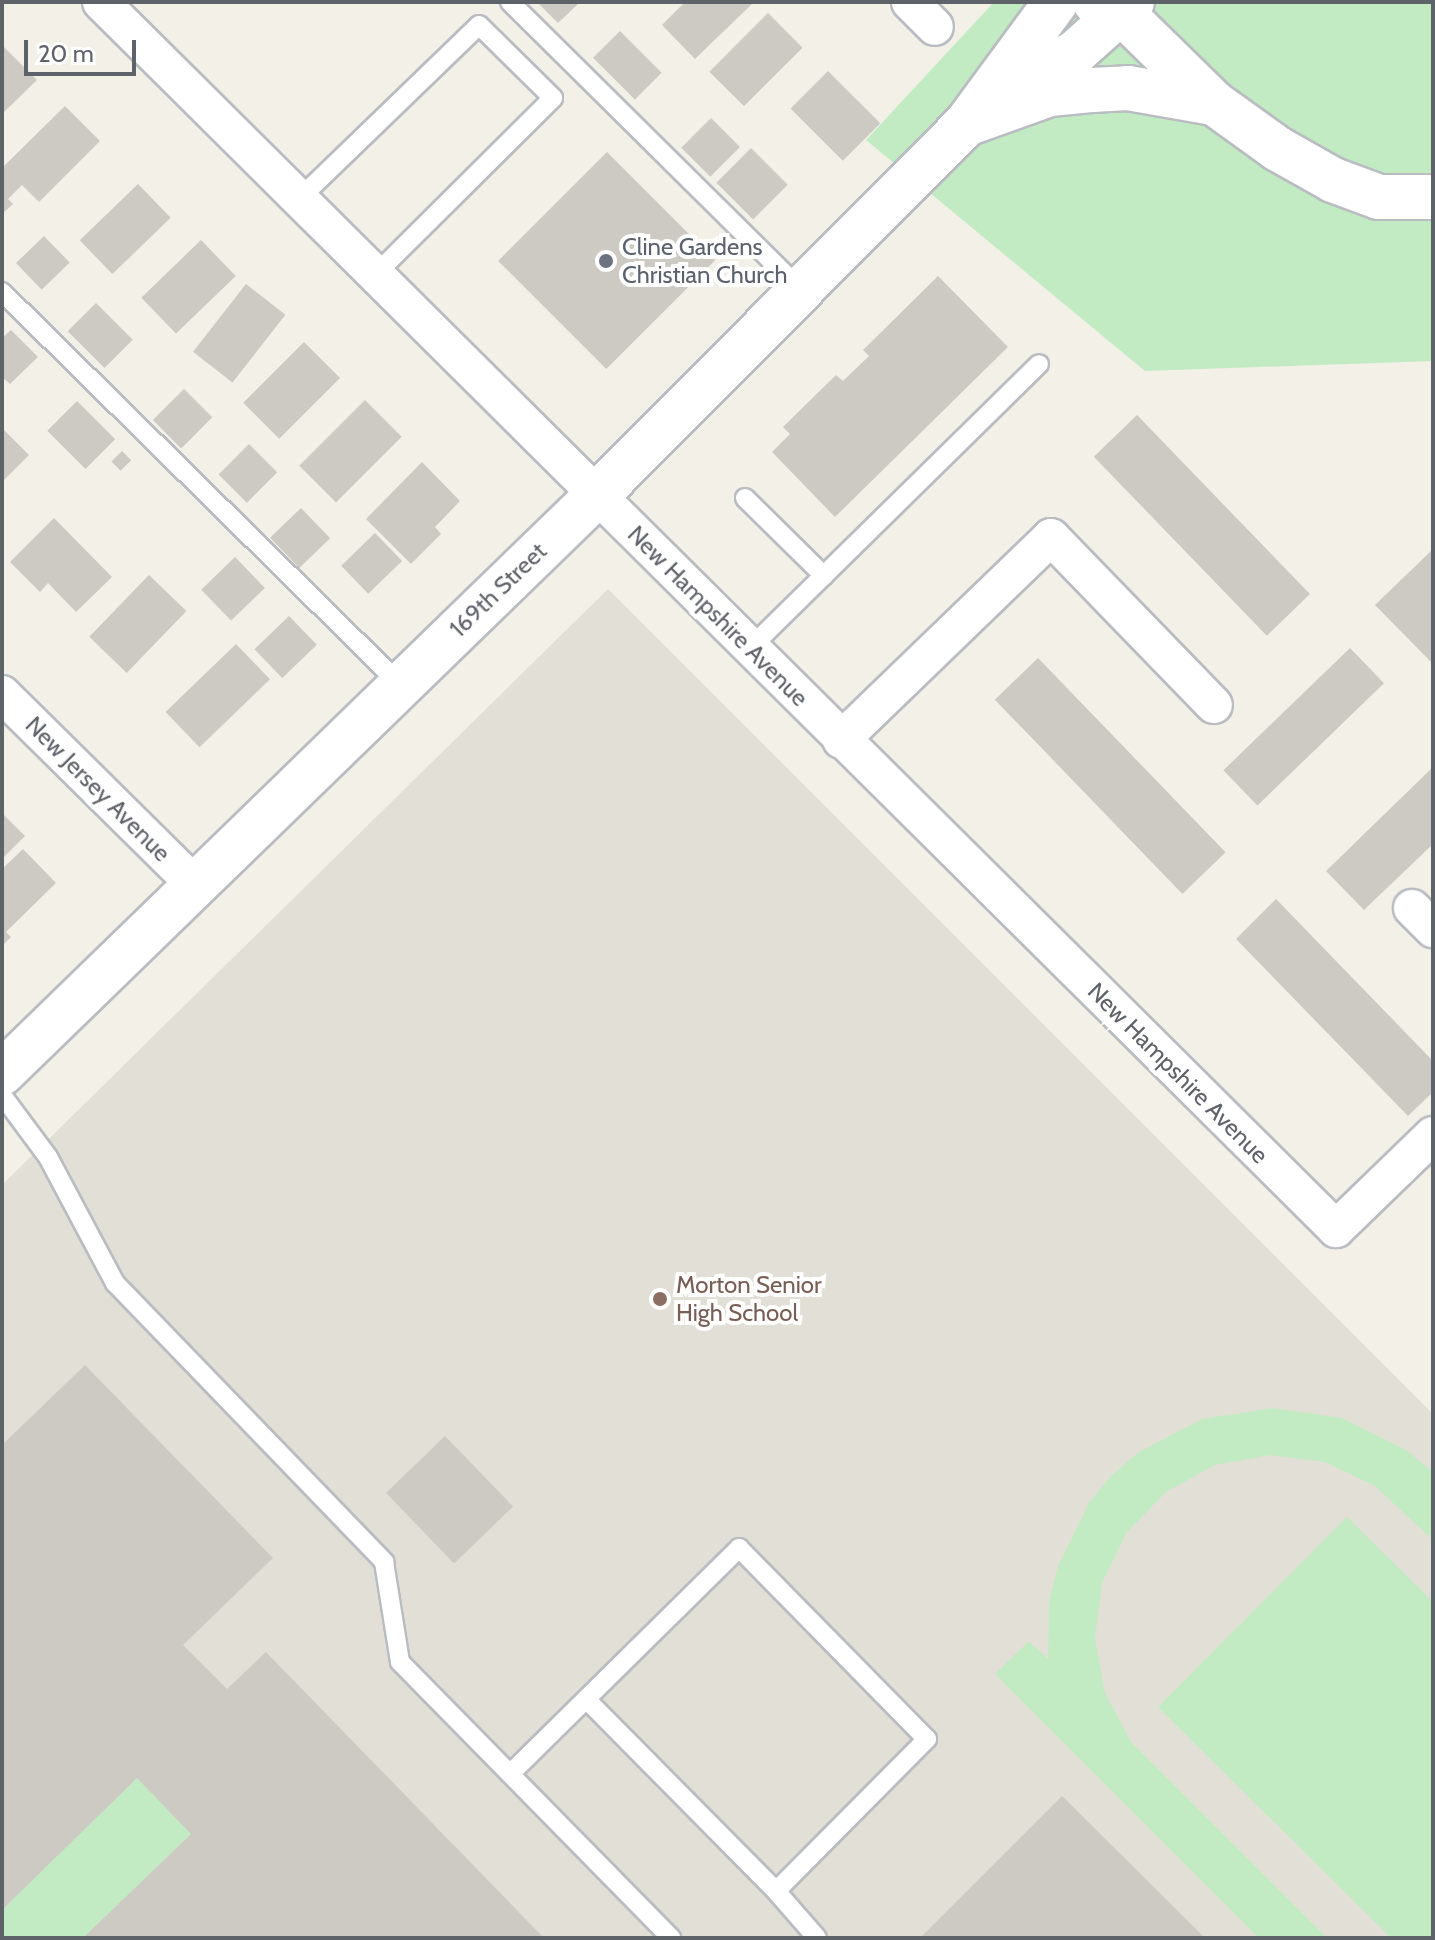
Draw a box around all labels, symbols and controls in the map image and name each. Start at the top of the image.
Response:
scale bar [28,24,140,74]
text: 20 m [38,39,94,68]
place label: Cline Gardens Christian Church [622,233,787,289]
marker: Cline Gardens Christian Church [597,252,615,270]
street label: New Hampshire Avenue [622,520,814,712]
street label: 169th Street [444,537,552,643]
street label: New Jersey Avenue [20,711,176,867]
street label: New Hampshire Avenue [1082,977,1274,1169]
place label: Morton Senior High School [676,1271,822,1327]
marker: Morton Senior High School [651,1290,669,1308]

